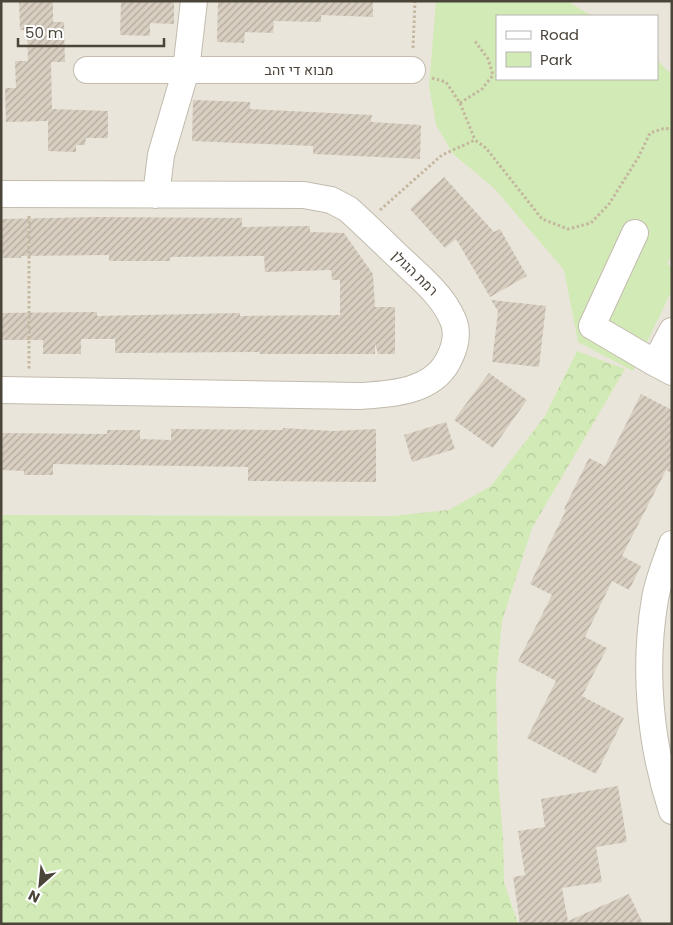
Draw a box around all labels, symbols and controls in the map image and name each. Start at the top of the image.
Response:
scale bar [18,15,164,47]
legend [496,15,658,80]
text: 50 m [25,22,63,43]
text: Road [540,24,579,45]
text: Park [540,49,572,70]
street label: מבוא די זהב [265,60,333,80]
street label: רמת הגולן [387,246,443,300]
north arrow [15,860,65,910]
text: N [25,885,43,908]

